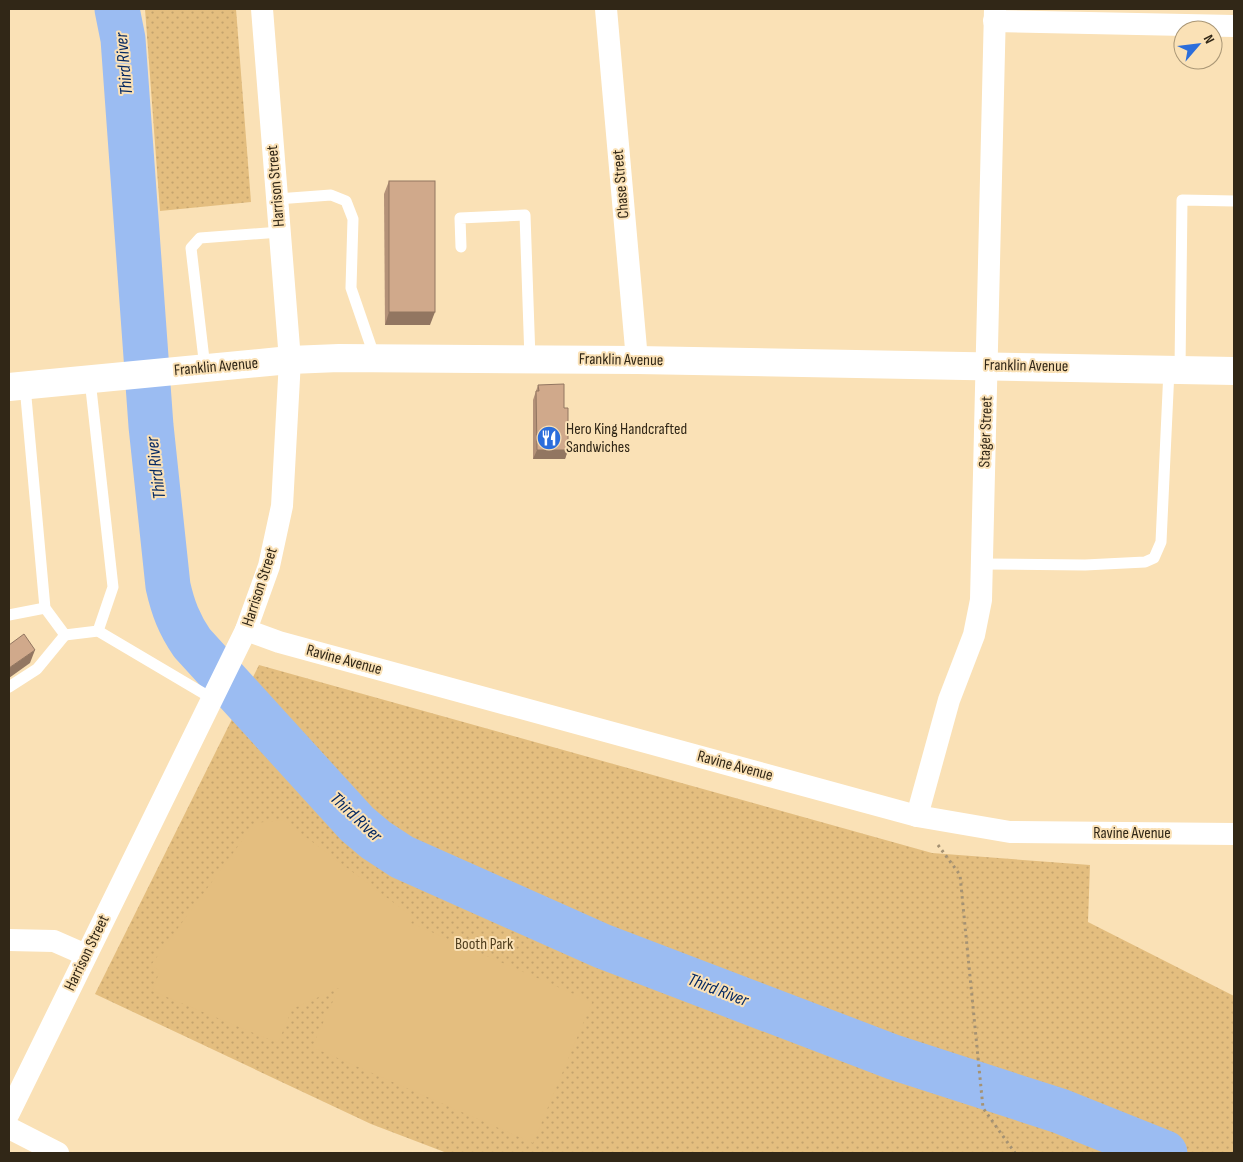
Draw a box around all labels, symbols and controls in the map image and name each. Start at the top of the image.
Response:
north arrow [1173,20,1223,70]
water label: Third River [111,31,137,96]
text: N [1200,32,1218,46]
street label: Harrison Street [263,144,289,228]
street label: Chase Street [609,149,633,219]
street label: Franklin Avenue [579,350,663,370]
street label: Franklin Avenue [173,354,259,380]
street label: Franklin Avenue [984,356,1068,376]
street label: Stager Street [975,396,997,468]
place label: Hero King Handcrafted Sandwiches [566,420,687,457]
restaurant icon: Hero King Handcrafted Sandwiches [536,425,562,451]
water label: Third River [142,435,170,501]
street label: Harrison Street [238,545,282,629]
street label: Ravine Avenue [304,641,384,679]
street label: Ravine Avenue [695,747,775,785]
water label: Third River [326,788,387,847]
street label: Ravine Avenue [1093,824,1171,843]
street label: Harrison Street [60,912,114,994]
park label: Booth Park [455,935,513,954]
water label: Third River [685,969,752,1011]

